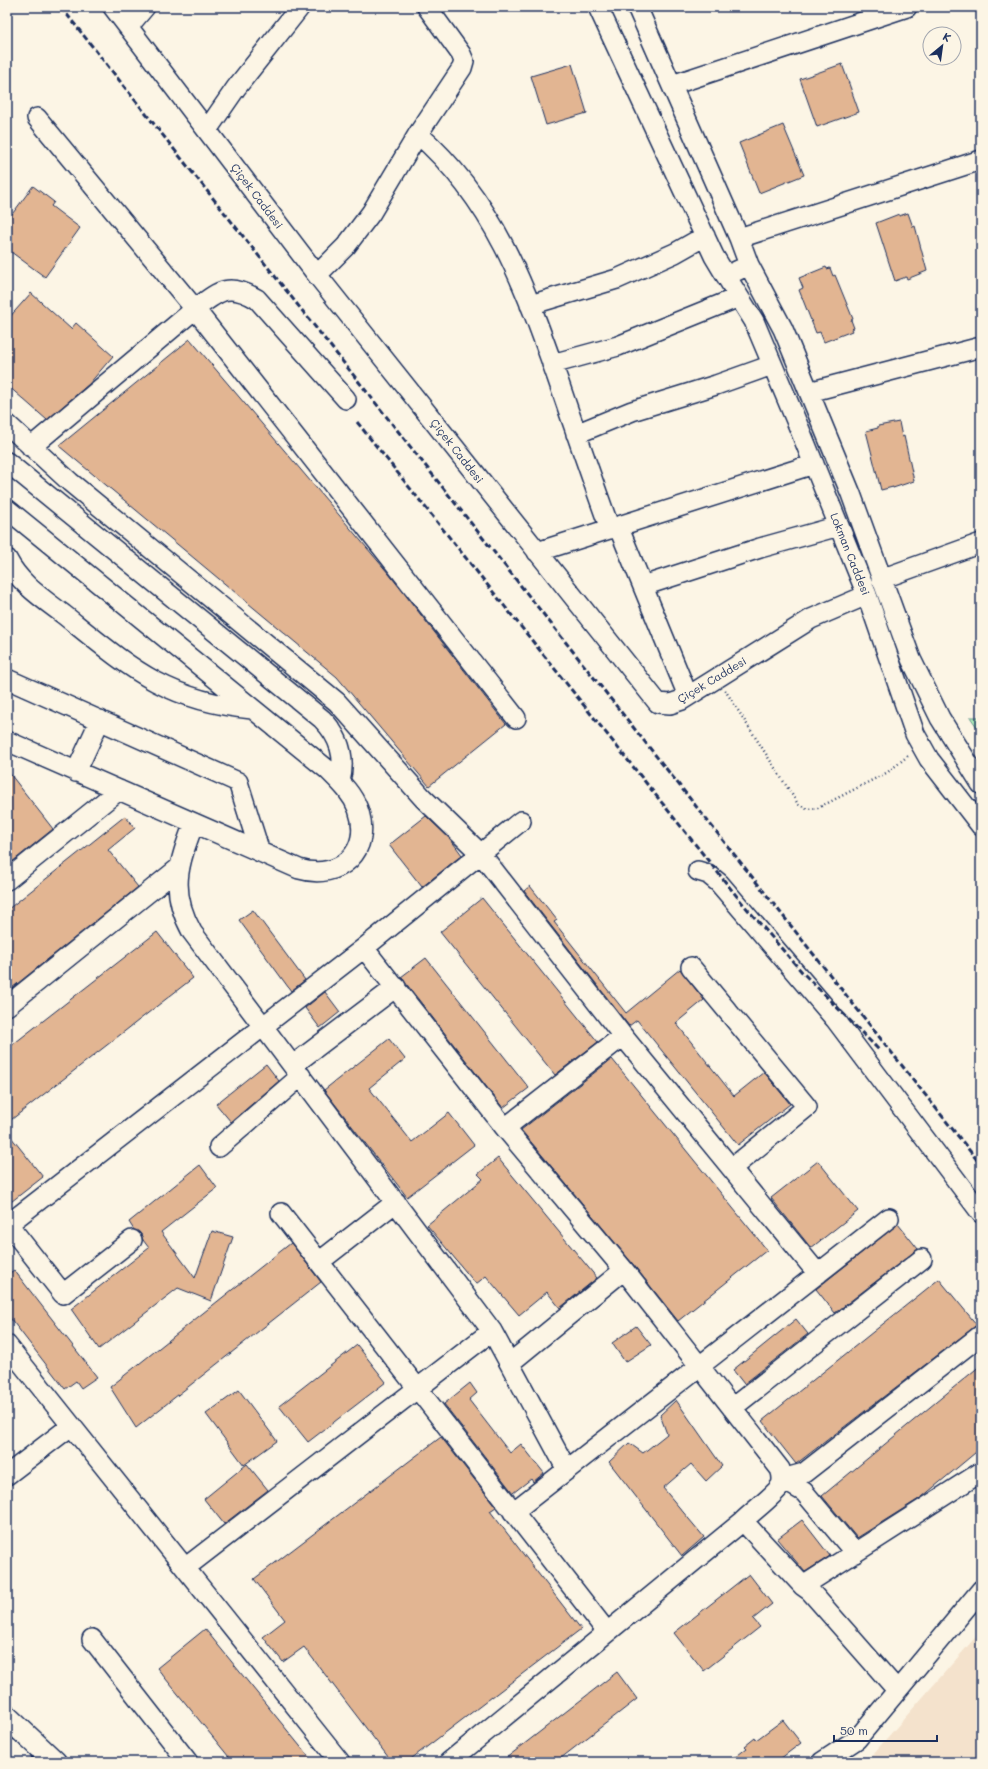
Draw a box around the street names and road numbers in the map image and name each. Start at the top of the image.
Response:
street label: Çiçek Caddesi [228,160,287,231]
street label: Çiçek Caddesi [427,415,487,486]
street label: Lokman Caddesi [827,510,874,597]
street label: Çiçek Caddesi [674,653,749,706]

